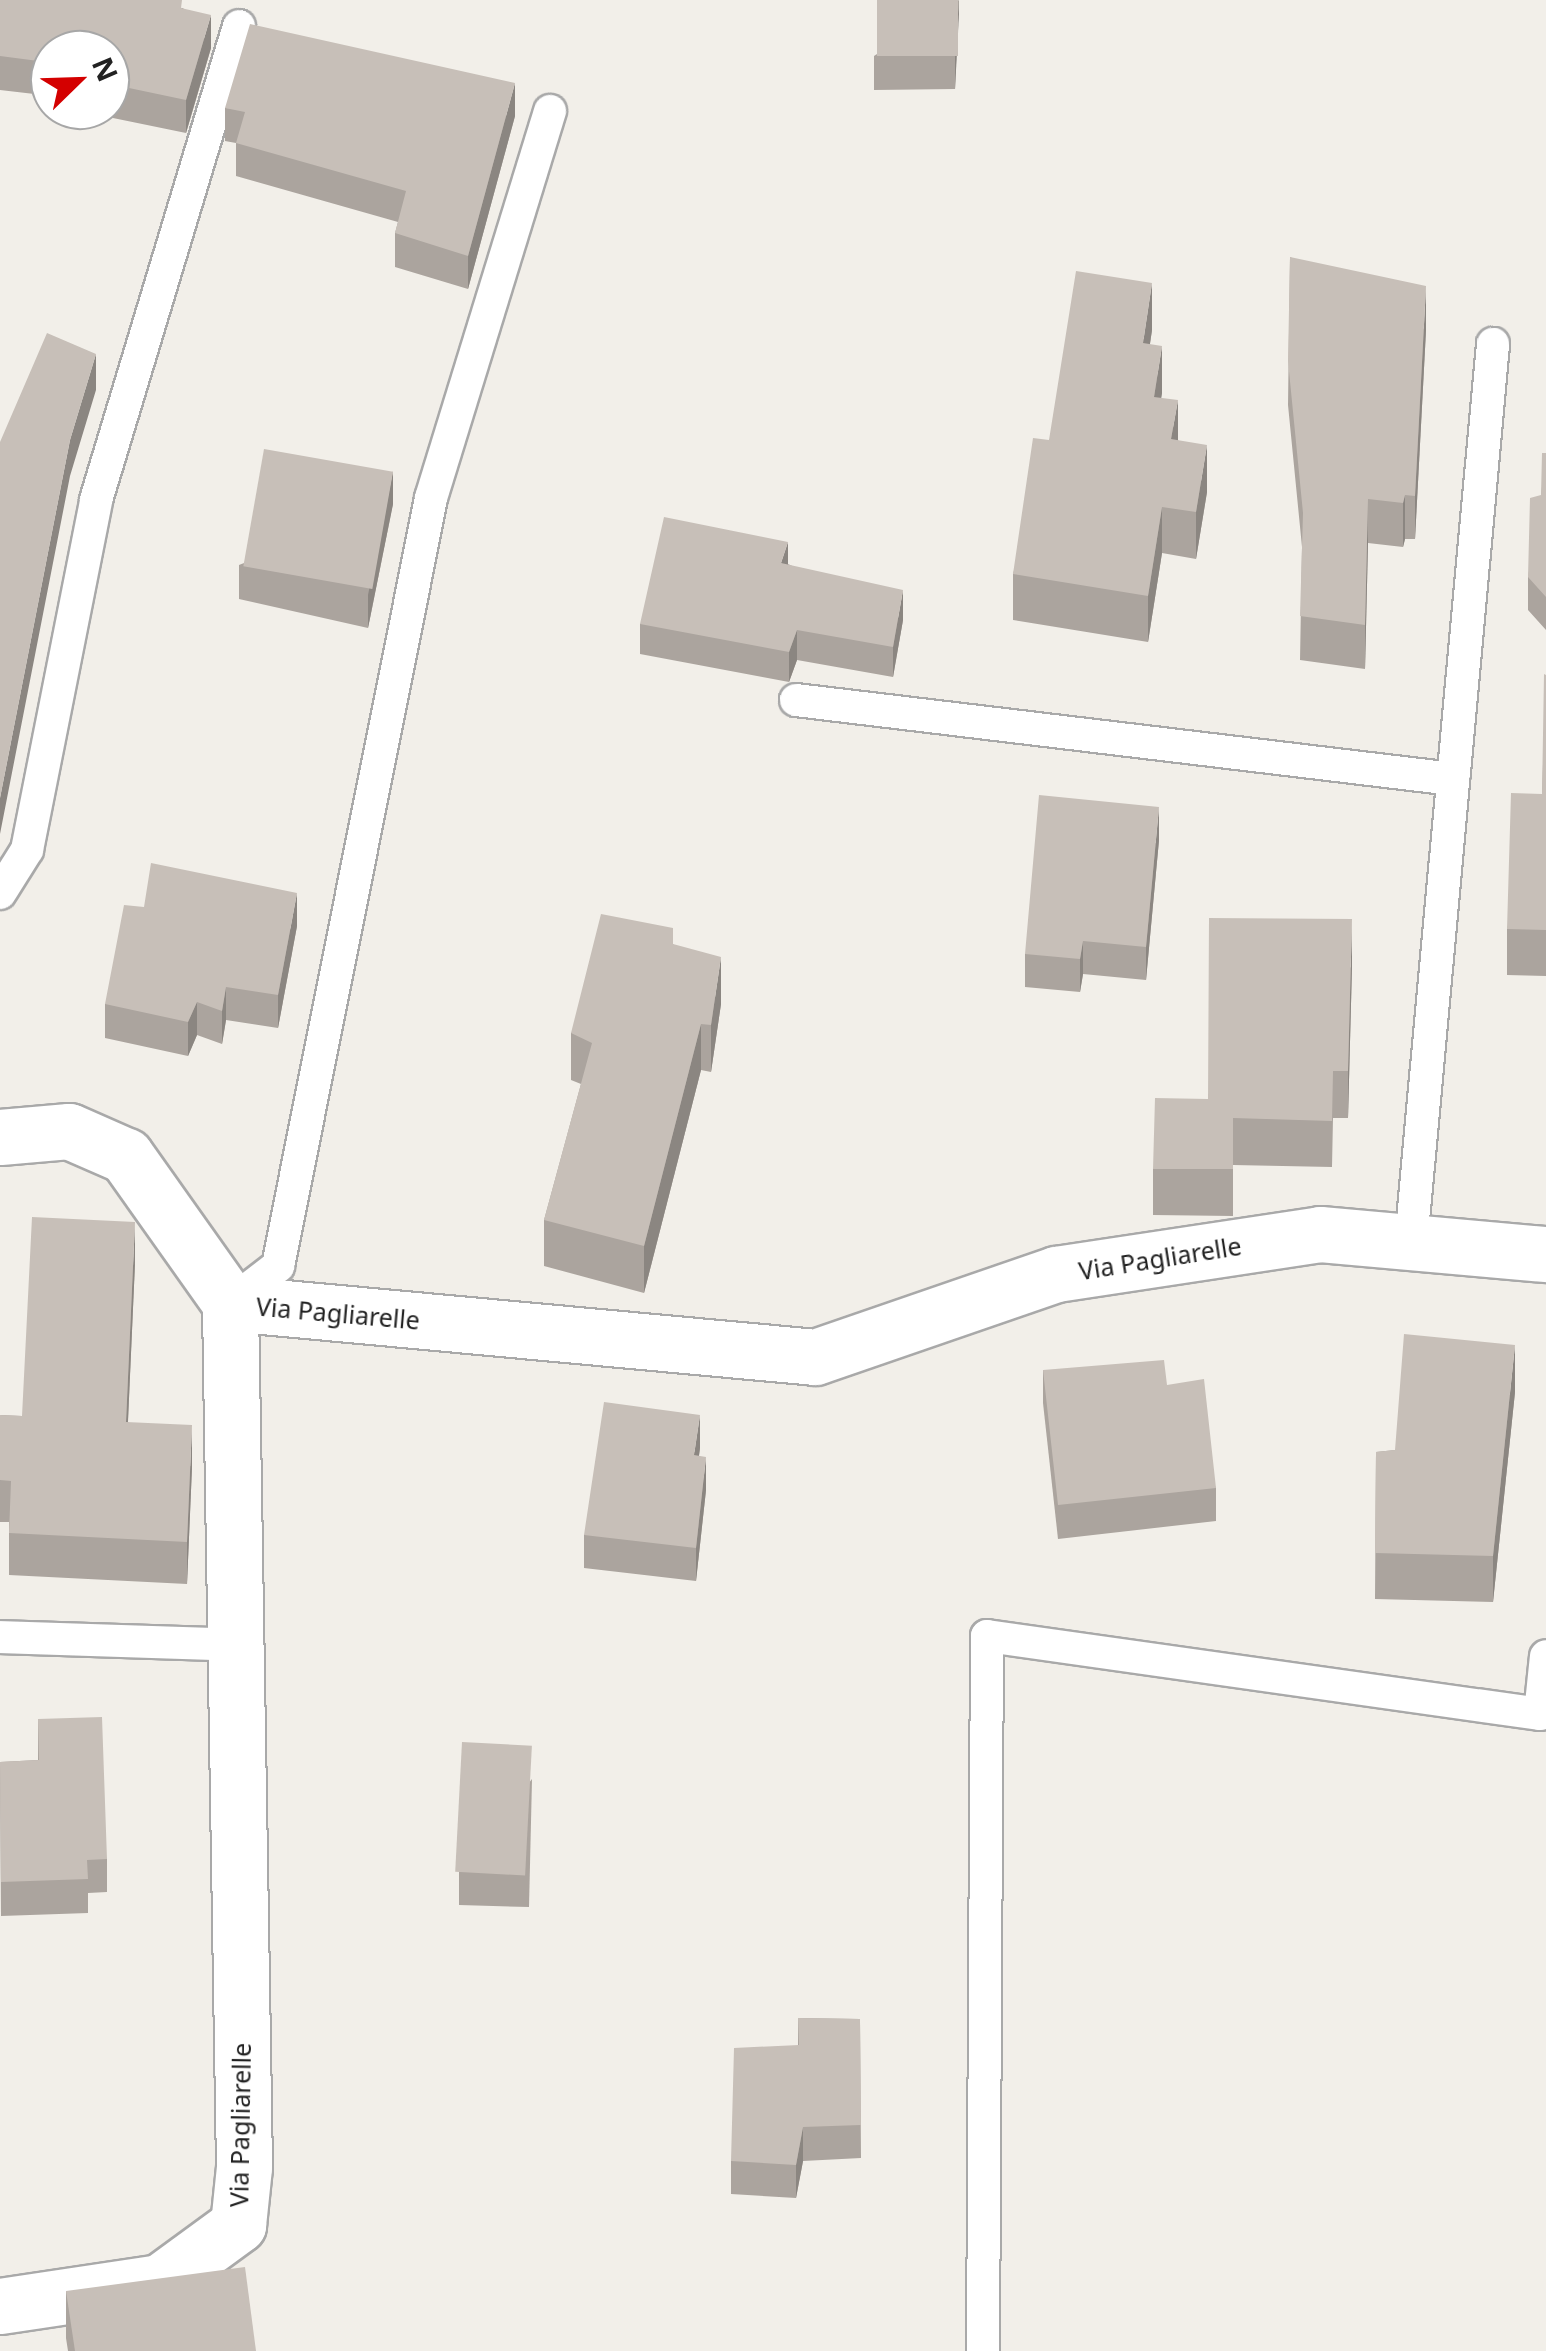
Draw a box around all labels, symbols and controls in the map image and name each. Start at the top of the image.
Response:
north arrow [30,30,130,130]
text: N [84,51,128,87]
street label: Via Pagliarelle [1076,1230,1244,1286]
street label: Via Pagliarelle [255,1291,421,1335]
street label: Via Pagliarelle [224,2043,256,2207]

